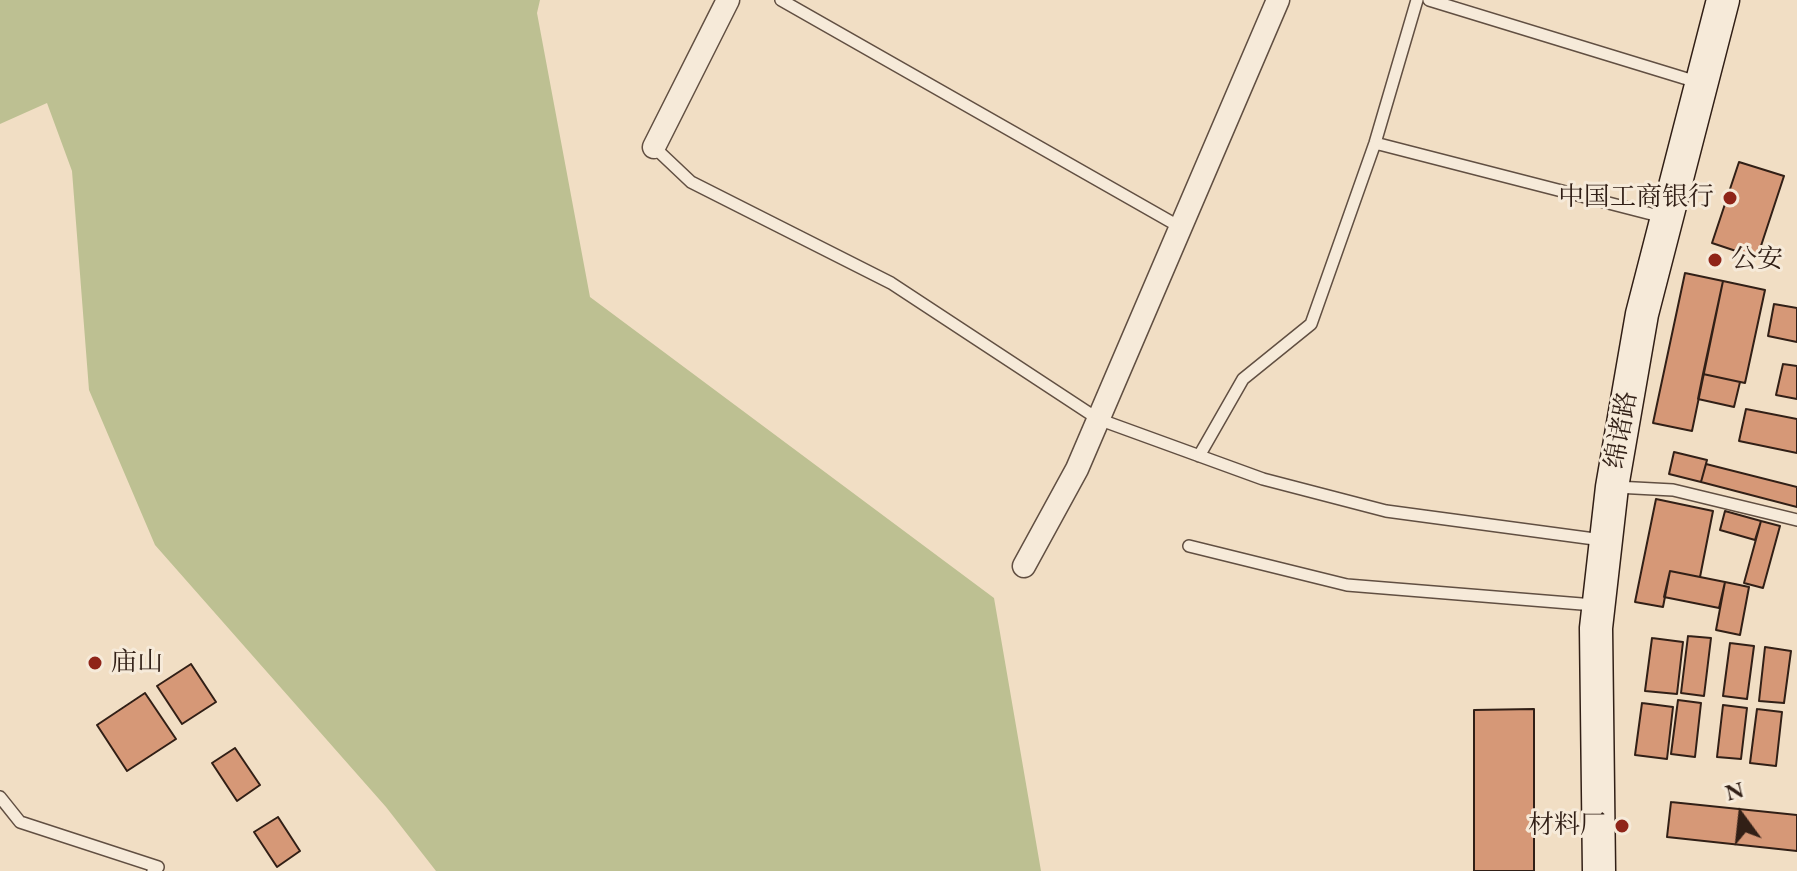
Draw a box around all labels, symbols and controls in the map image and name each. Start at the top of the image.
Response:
place label: 中国工商银行 [1558,182,1714,214]
marker: 中国工商银行 [1721,189,1739,207]
place label: 公安 [1731,244,1783,276]
marker: 公安 [1706,251,1724,269]
street label: 绵诸路 [1600,389,1644,471]
place label: 庙山 [111,647,163,679]
marker: 庙山 [86,654,104,672]
north arrow [1701,775,1781,855]
text: N [1722,775,1747,808]
place label: 材料厂 [1528,810,1606,842]
marker: 材料厂 [1613,817,1631,835]

